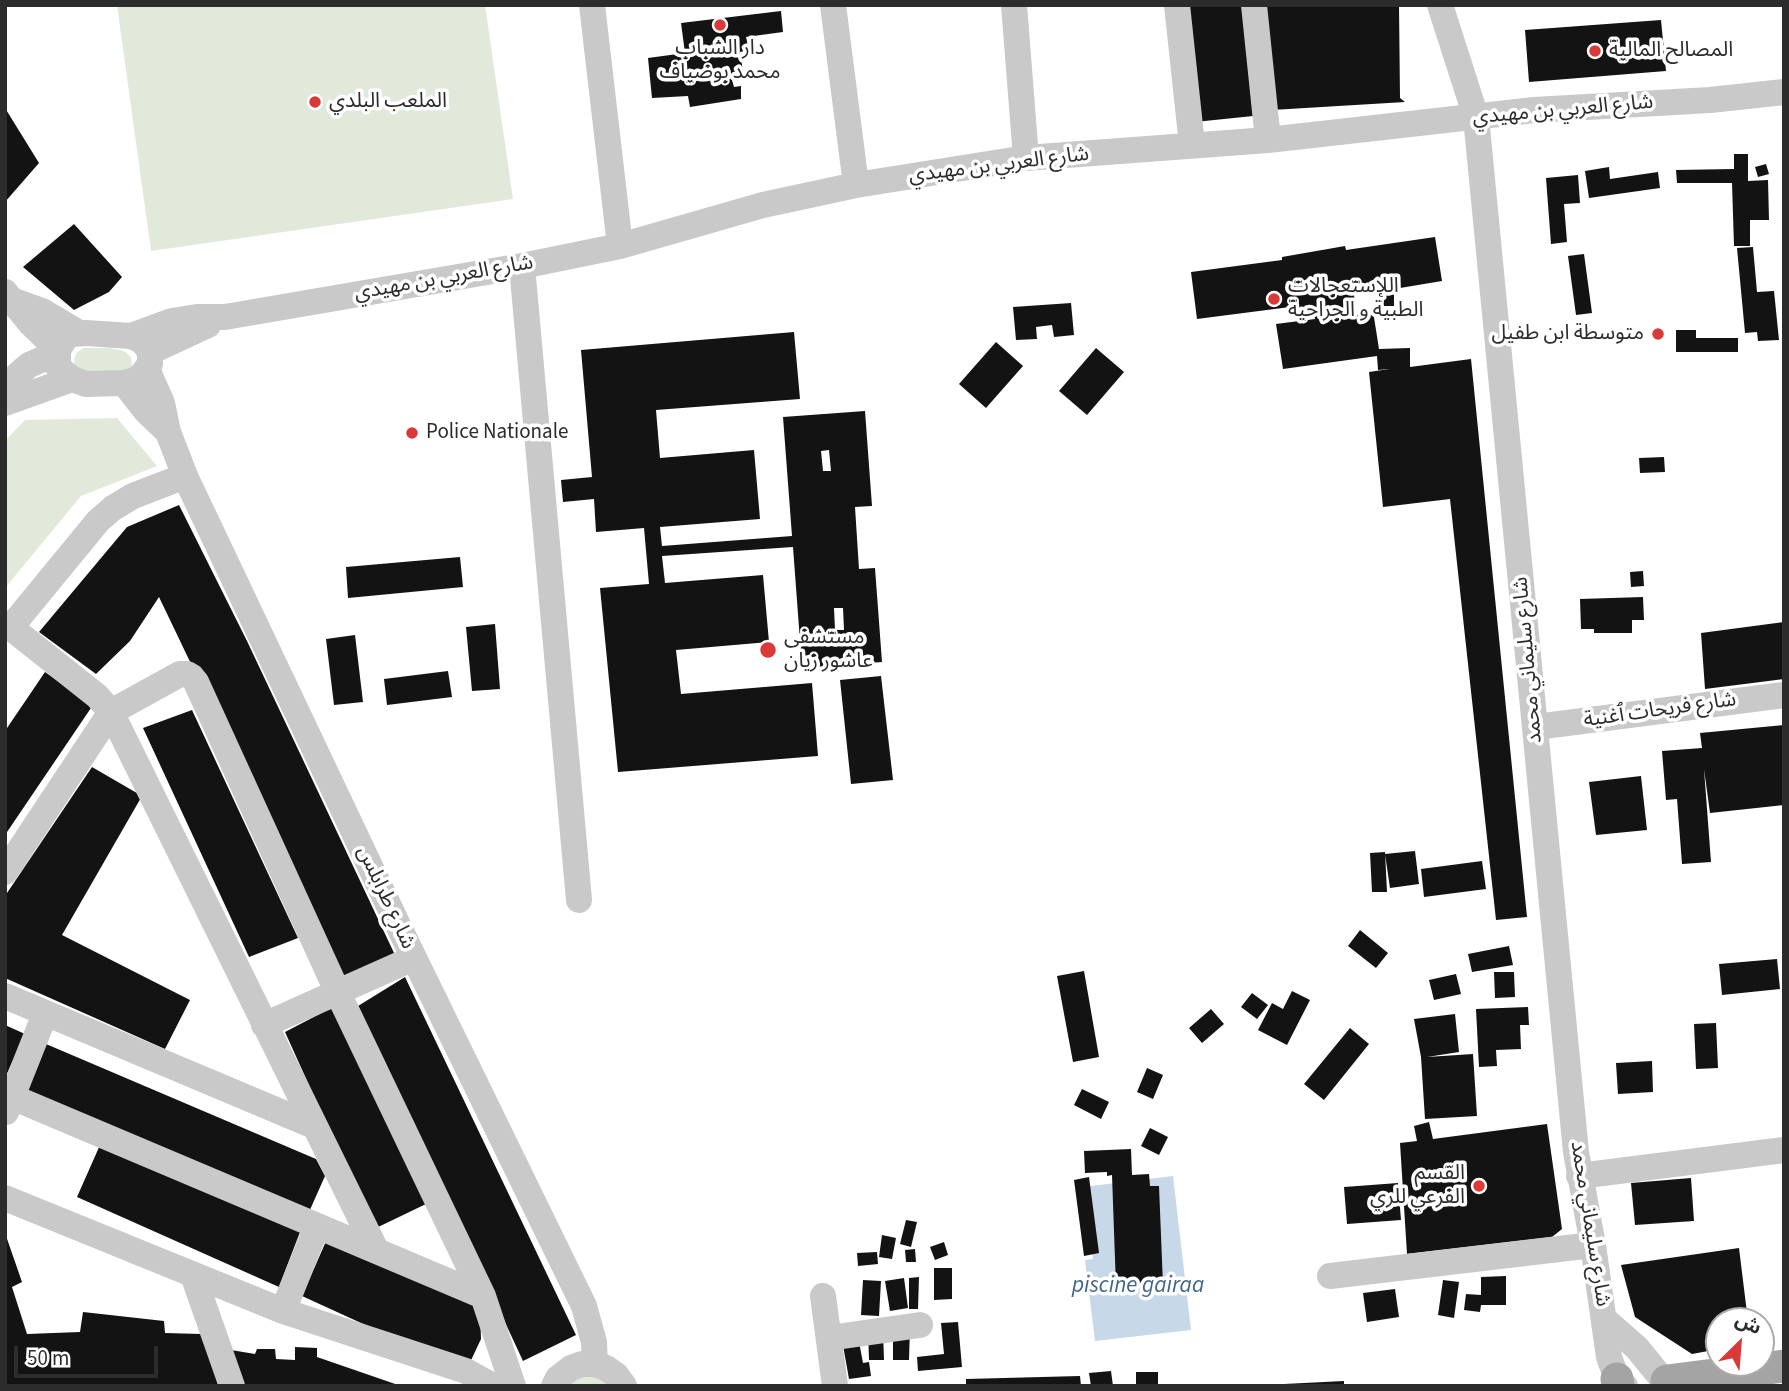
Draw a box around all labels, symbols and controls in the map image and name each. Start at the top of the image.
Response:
marker: دار الشباب محمد بوضياف [712,17,728,33]
place label: دار الشباب محمد بوضياف [659,36,781,86]
place label: المصالح المالية [1609,38,1733,64]
marker: المصالح المالية [1587,43,1603,59]
place label: الملعب البلدي [329,89,447,115]
street label: شارع العربي بن مهيدي [1472,91,1654,131]
marker: الملعب البلدي [307,94,323,110]
street label: شارع العربي بن مهيدي [907,142,1091,190]
street label: شارع العربي بن مهيدي [353,251,535,307]
place label: اللإستعجالات الطبية و الجراحية [1288,274,1423,324]
marker: اللإستعجالات الطبية و الجراحية [1266,291,1282,307]
place label: متوسطة ابن طفيل [1491,321,1644,347]
marker: متوسطة ابن طفيل [1650,326,1666,342]
place label: Police Nationale [426,420,568,446]
marker: Police Nationale [404,425,420,441]
street label: شارع سليماني محمد [1509,576,1549,744]
place label: مستشفى عاشور زيان [784,625,873,675]
marker: مستشفى عاشور زيان [758,640,778,660]
street label: شارع فريحات ٱغنية [1582,688,1738,734]
street label: شارع طرابلس [350,842,420,954]
street label: شارع سليماني محمد [1563,1140,1615,1308]
place label: القسم الفرعي للري [1370,1161,1465,1211]
marker: القسم الفرعي للري [1471,1178,1487,1194]
water label: piscine gairaa [1072,1273,1204,1301]
north arrow [1705,1307,1775,1377]
text: ش [1731,1307,1766,1342]
scale bar [18,1332,161,1376]
text: 50 m [27,1343,69,1373]

